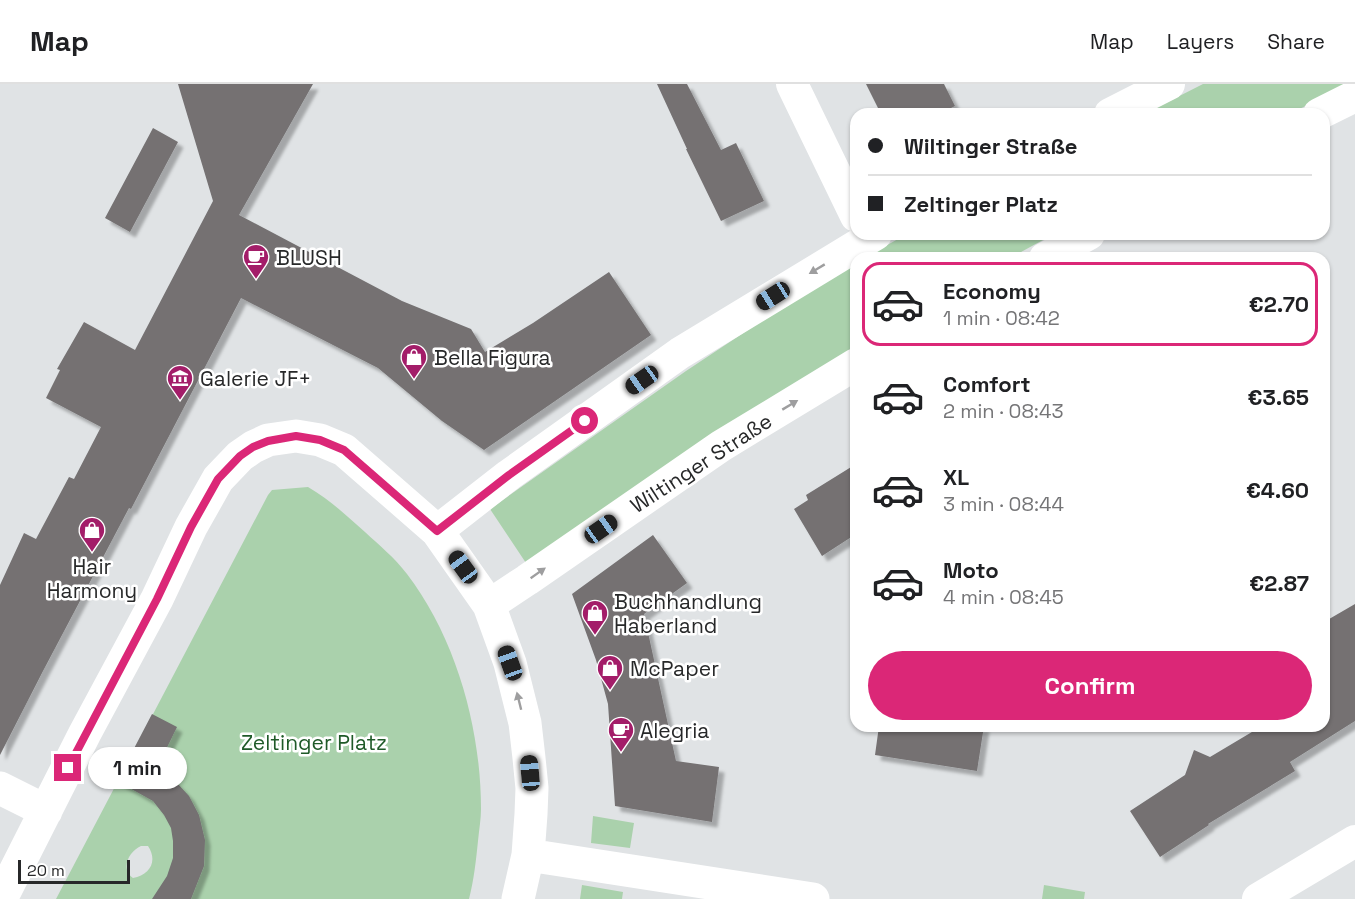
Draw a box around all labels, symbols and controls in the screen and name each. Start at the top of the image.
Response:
text: Map [30,23,89,59]
text: Map [1090,28,1134,55]
text: Layers [1167,28,1234,55]
text: Share [1267,28,1325,55]
text: Wiltinger Straße [904,132,1077,160]
text: Zeltinger Platz [904,190,1058,218]
cafe icon: BLUSH [241,242,271,280]
place label: BLUSH [276,244,342,271]
one-way arrow [809,264,825,275]
icon: car [871,277,925,331]
text: Economy [943,277,1041,305]
car [753,279,793,313]
text: €2.70 [1249,290,1309,318]
text: 1 min · 08:42 [943,305,1060,331]
shop icon: Bella Figura [399,342,429,380]
place label: Bella Figura [434,344,551,371]
car [622,362,662,398]
museum icon: Galerie JF+ [165,363,195,401]
place label: Galerie JF+ [200,365,311,392]
icon: car [871,370,925,424]
text: Comfort [943,370,1031,398]
text: €3.65 [1248,383,1309,411]
text: 2 min · 08:43 [943,398,1064,424]
one-way arrow [782,399,798,410]
route start [571,407,598,434]
street label: Wiltinger Straße [625,407,777,519]
icon: car [871,463,925,517]
text: XL [943,463,969,491]
text: €4.60 [1246,476,1309,504]
text: 3 min · 08:44 [943,491,1064,517]
car [581,511,621,547]
shop icon: Hair Harmony [77,515,107,553]
car [445,547,481,587]
place label: Hair Harmony [47,553,137,604]
icon: car [871,556,925,610]
text: Moto [943,556,999,584]
one-way arrow [529,567,545,579]
text: €2.87 [1249,569,1309,597]
text: 4 min · 08:45 [943,584,1064,610]
place label: Buchhandlung Haberland [614,588,762,639]
shop icon: Buchhandlung Haberland [580,598,610,636]
car [495,643,525,683]
button: Confirm [868,651,1312,720]
shop icon: McPaper [595,653,625,691]
place label: McPaper [630,655,719,682]
one-way arrow [514,691,524,710]
cafe icon: Alegria [606,715,636,753]
place label: Alegria [640,717,709,744]
park label: Zeltinger Platz [241,729,387,756]
callout: 1 min [89,747,188,789]
route end [54,754,81,781]
car [519,754,541,792]
text: 1 min [113,755,162,781]
scale bar [18,857,130,884]
text: 20 m [27,860,65,881]

